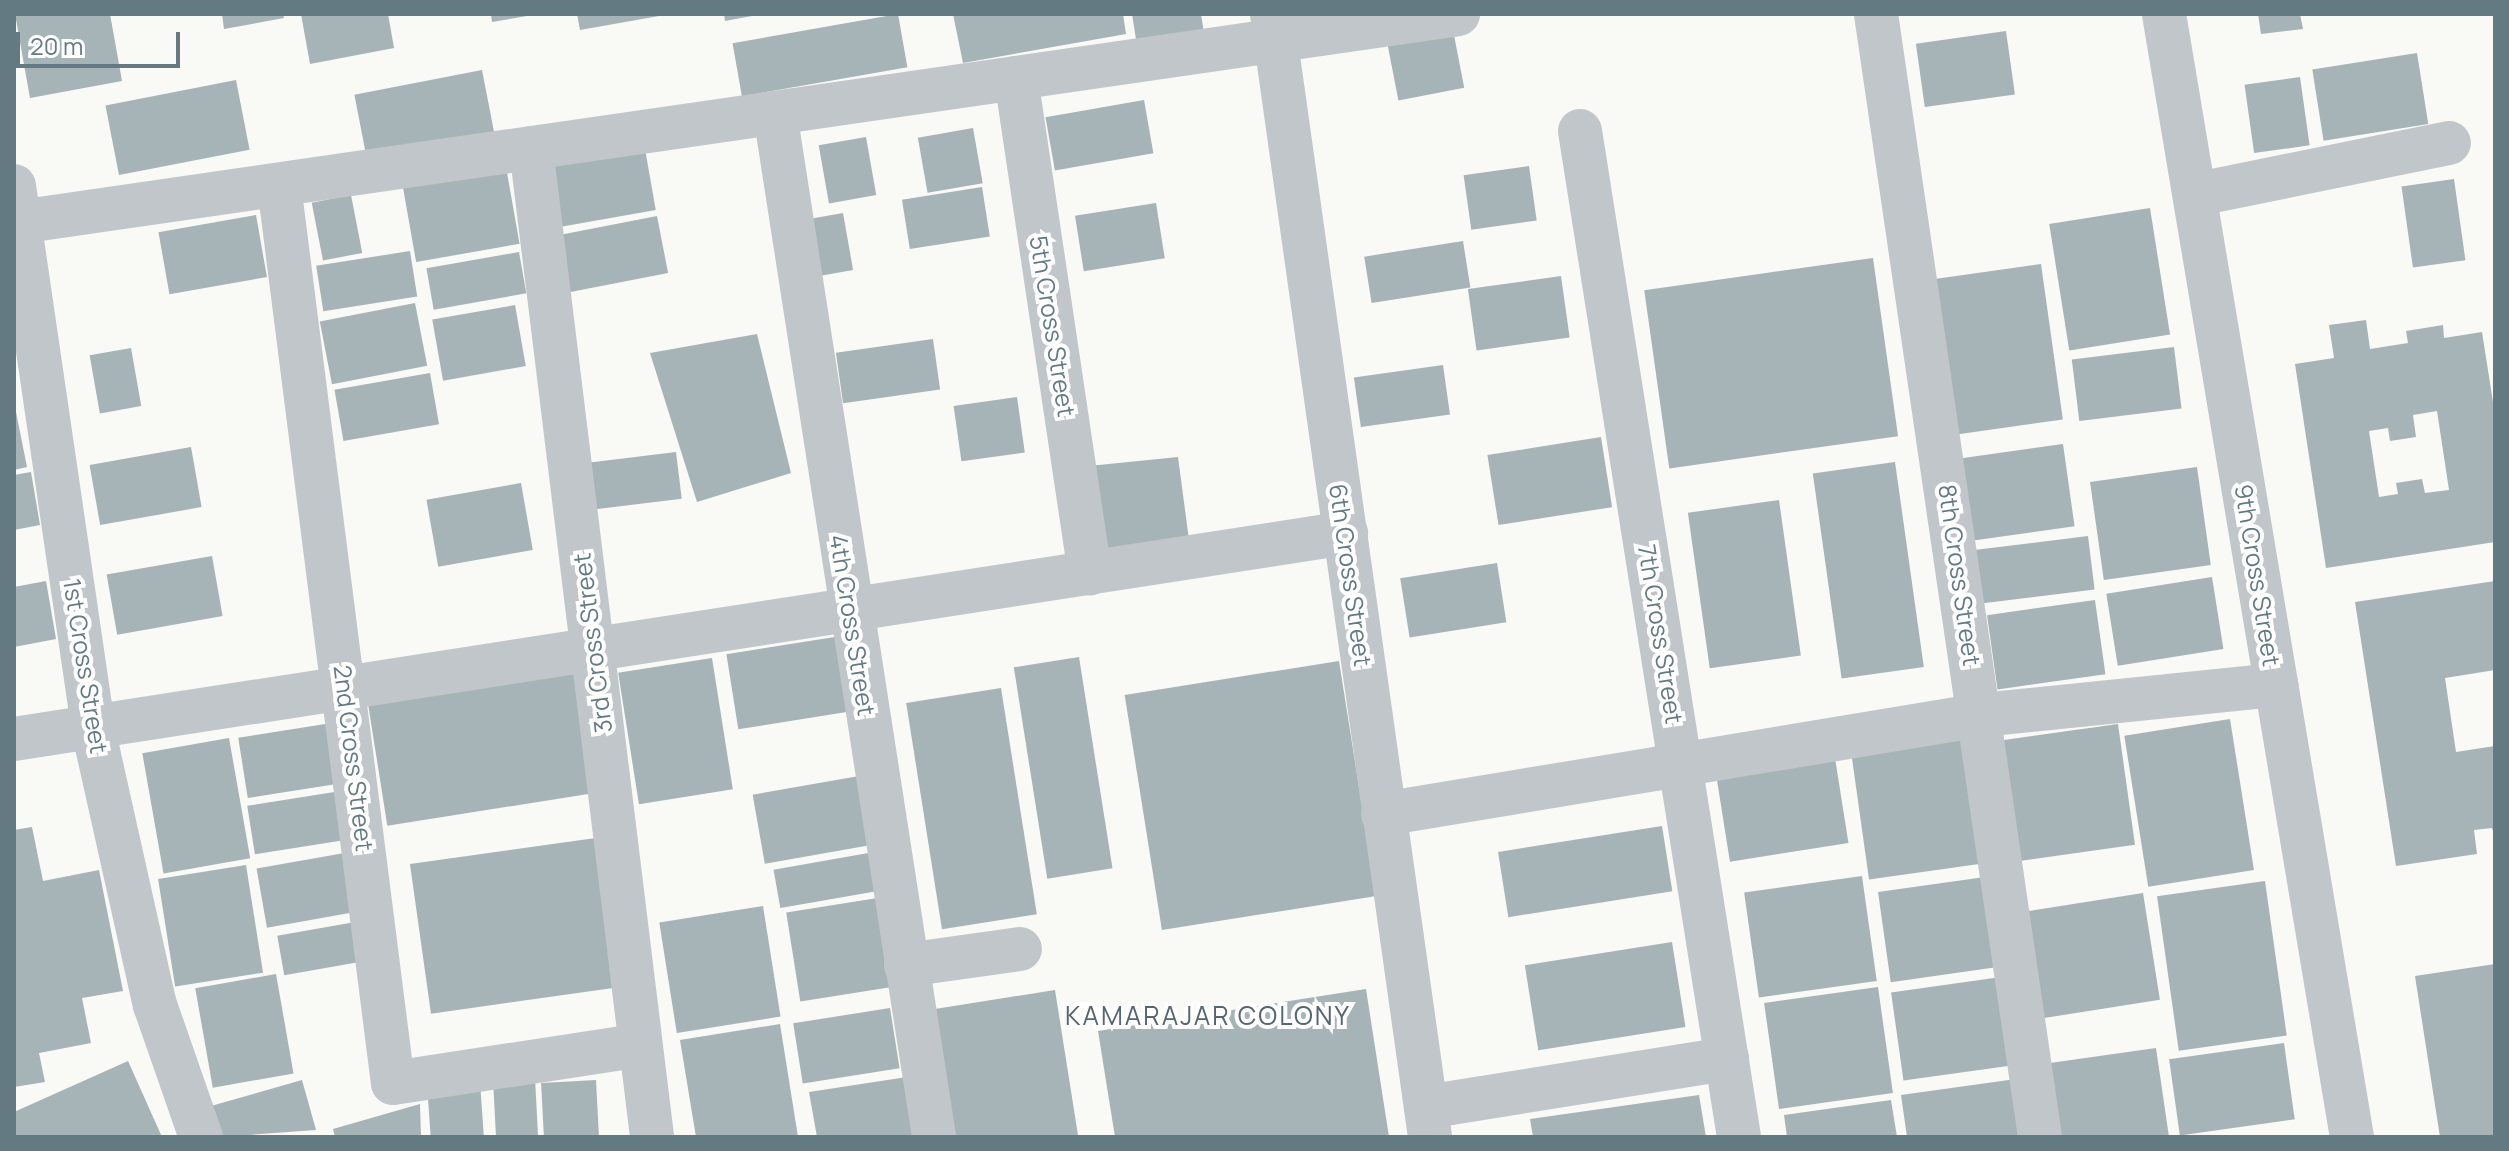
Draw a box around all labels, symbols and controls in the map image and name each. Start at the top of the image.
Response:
scale bar [20,16,184,66]
text: 20 m [30,29,83,62]
street label: 5th Cross Street [1024,234,1082,418]
street label: 6th Cross Street [1324,482,1378,668]
street label: 9th Cross Street [2229,482,2287,668]
street label: 8th Cross Street [1933,483,1987,667]
street label: 4th Cross Street [824,532,882,718]
street label: 7th Cross Street [1633,542,1689,726]
street label: 3rd Cross Street [567,551,617,735]
street label: 1st Cross Street [58,577,114,755]
street label: 2nd Cross Street [328,663,380,853]
district label: KAMARAJAR COLONY [1065,1000,1351,1032]

